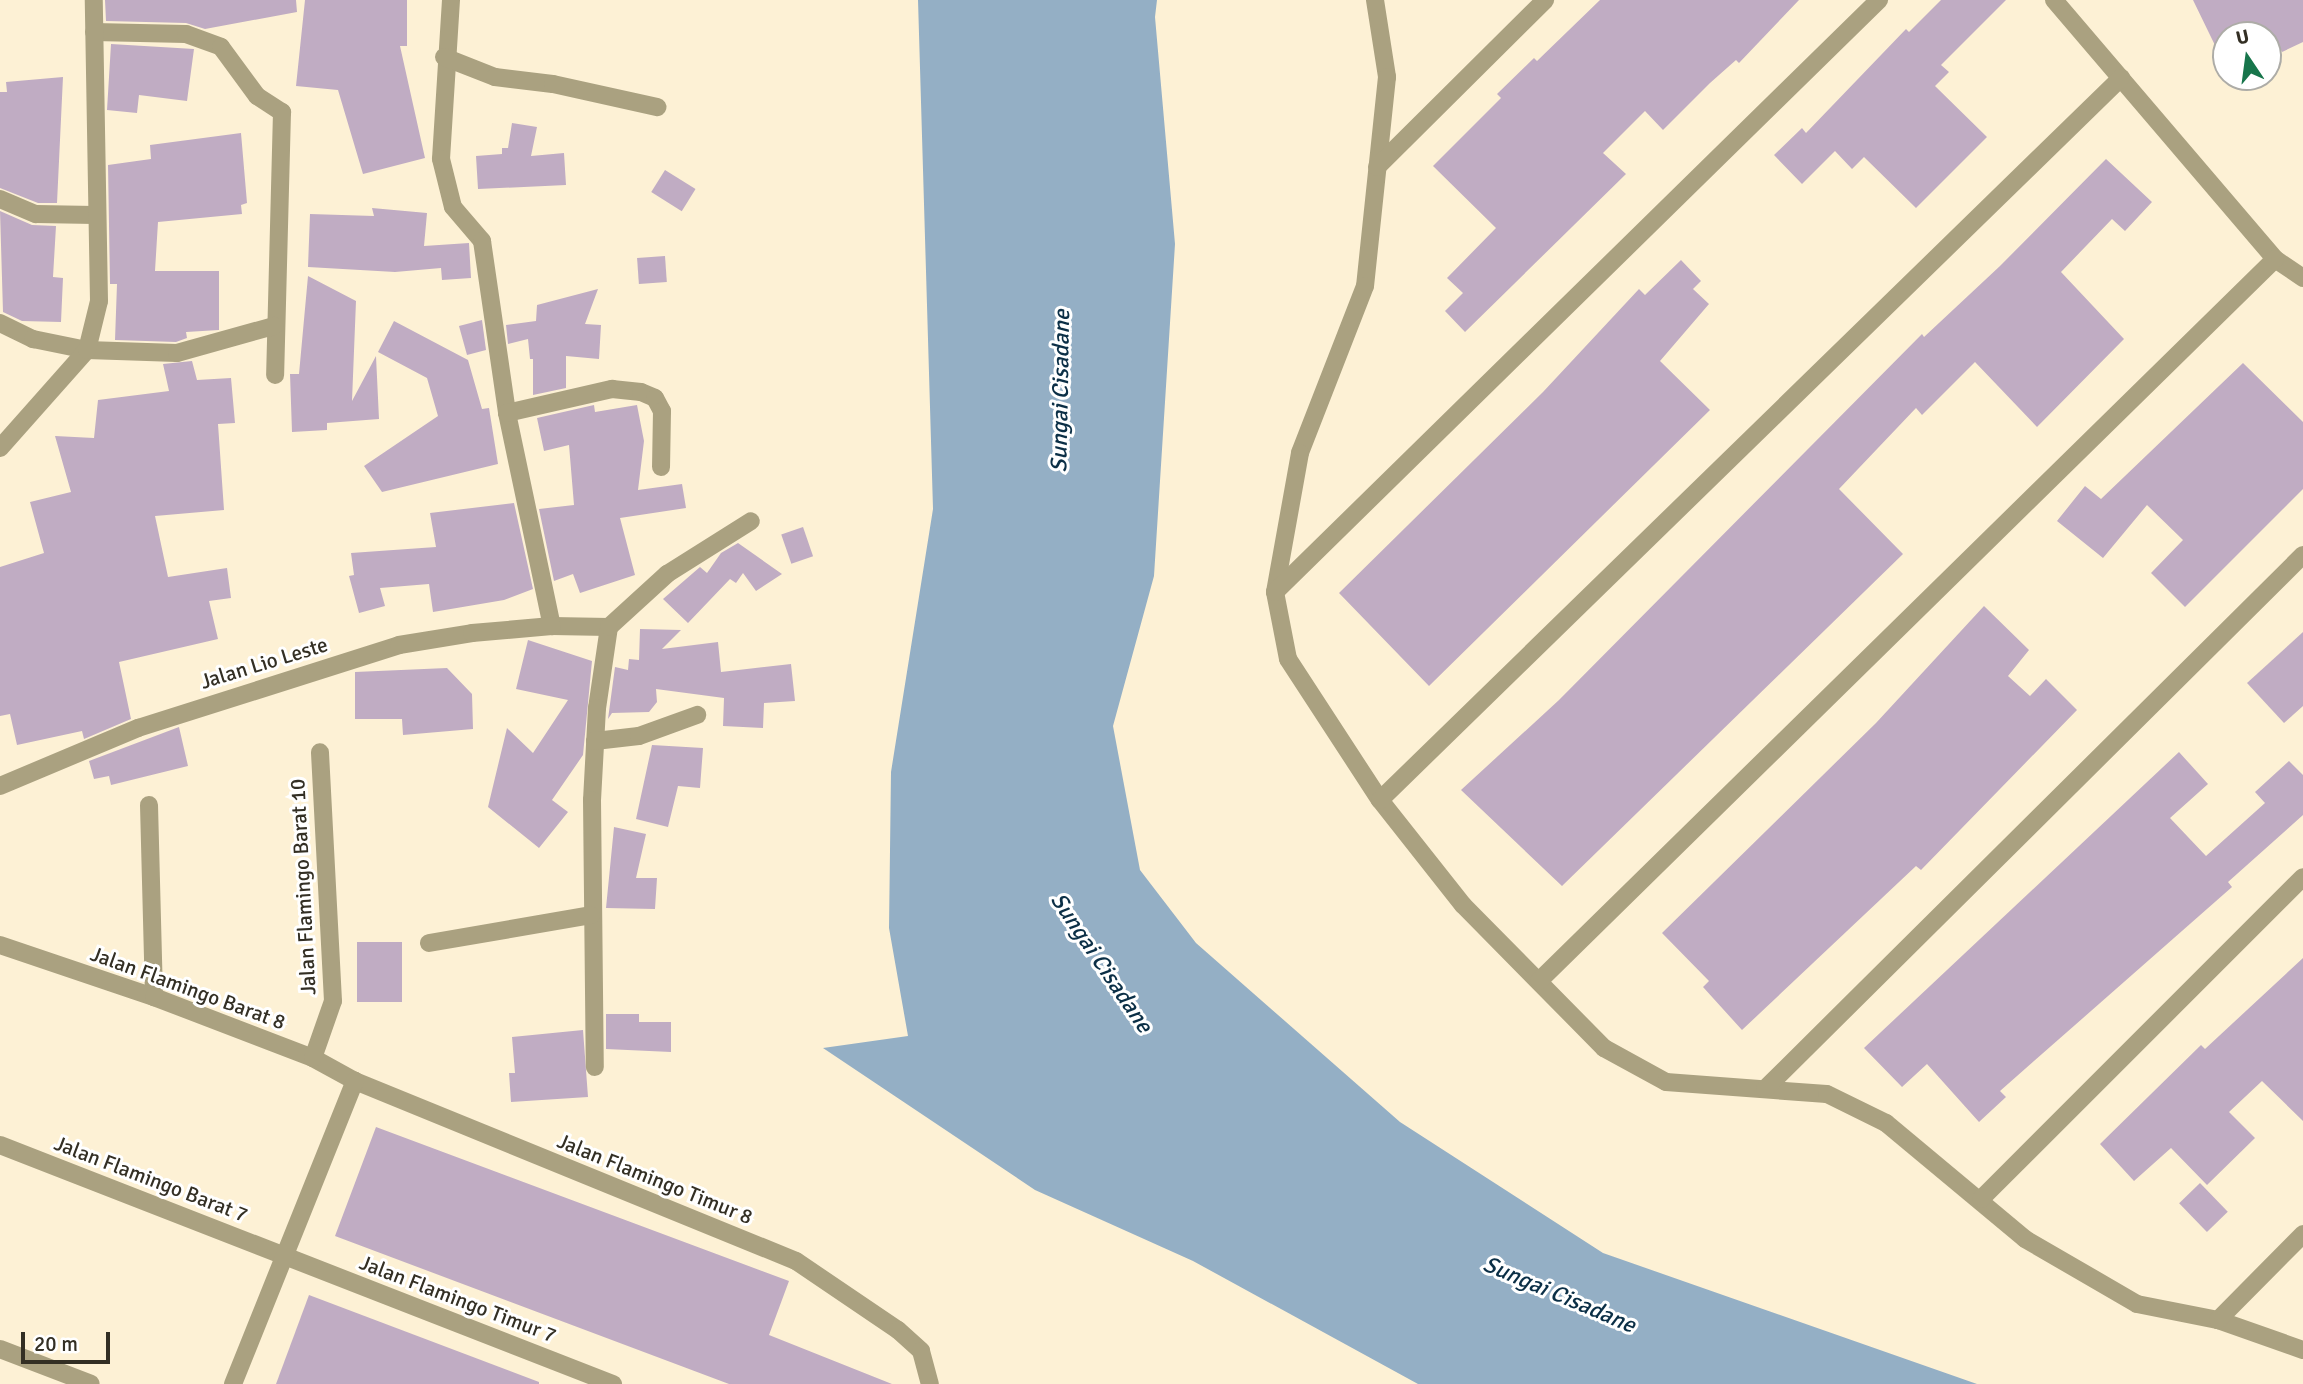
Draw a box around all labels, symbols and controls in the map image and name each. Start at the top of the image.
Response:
north arrow [2212,21,2282,91]
text: U [2234,24,2252,51]
water label: Sungai Cisadane [1046,309,1076,473]
street label: Jalan Lio Leste [197,632,331,694]
street label: Jalan Flamingo Barat 10 [285,778,321,996]
water label: Sungai Cisadane [1044,888,1158,1038]
street label: Jalan Flamingo Barat 8 [87,941,289,1035]
street label: Jalan Flamingo Timur 8 [554,1128,756,1230]
street label: Jalan Flamingo Barat 7 [51,1130,251,1228]
street label: Jalan Flamingo Timur 7 [356,1250,560,1348]
water label: Sungai Cisadane [1479,1251,1639,1339]
scale bar [24,1318,114,1362]
text: 20 m [34,1331,78,1357]

